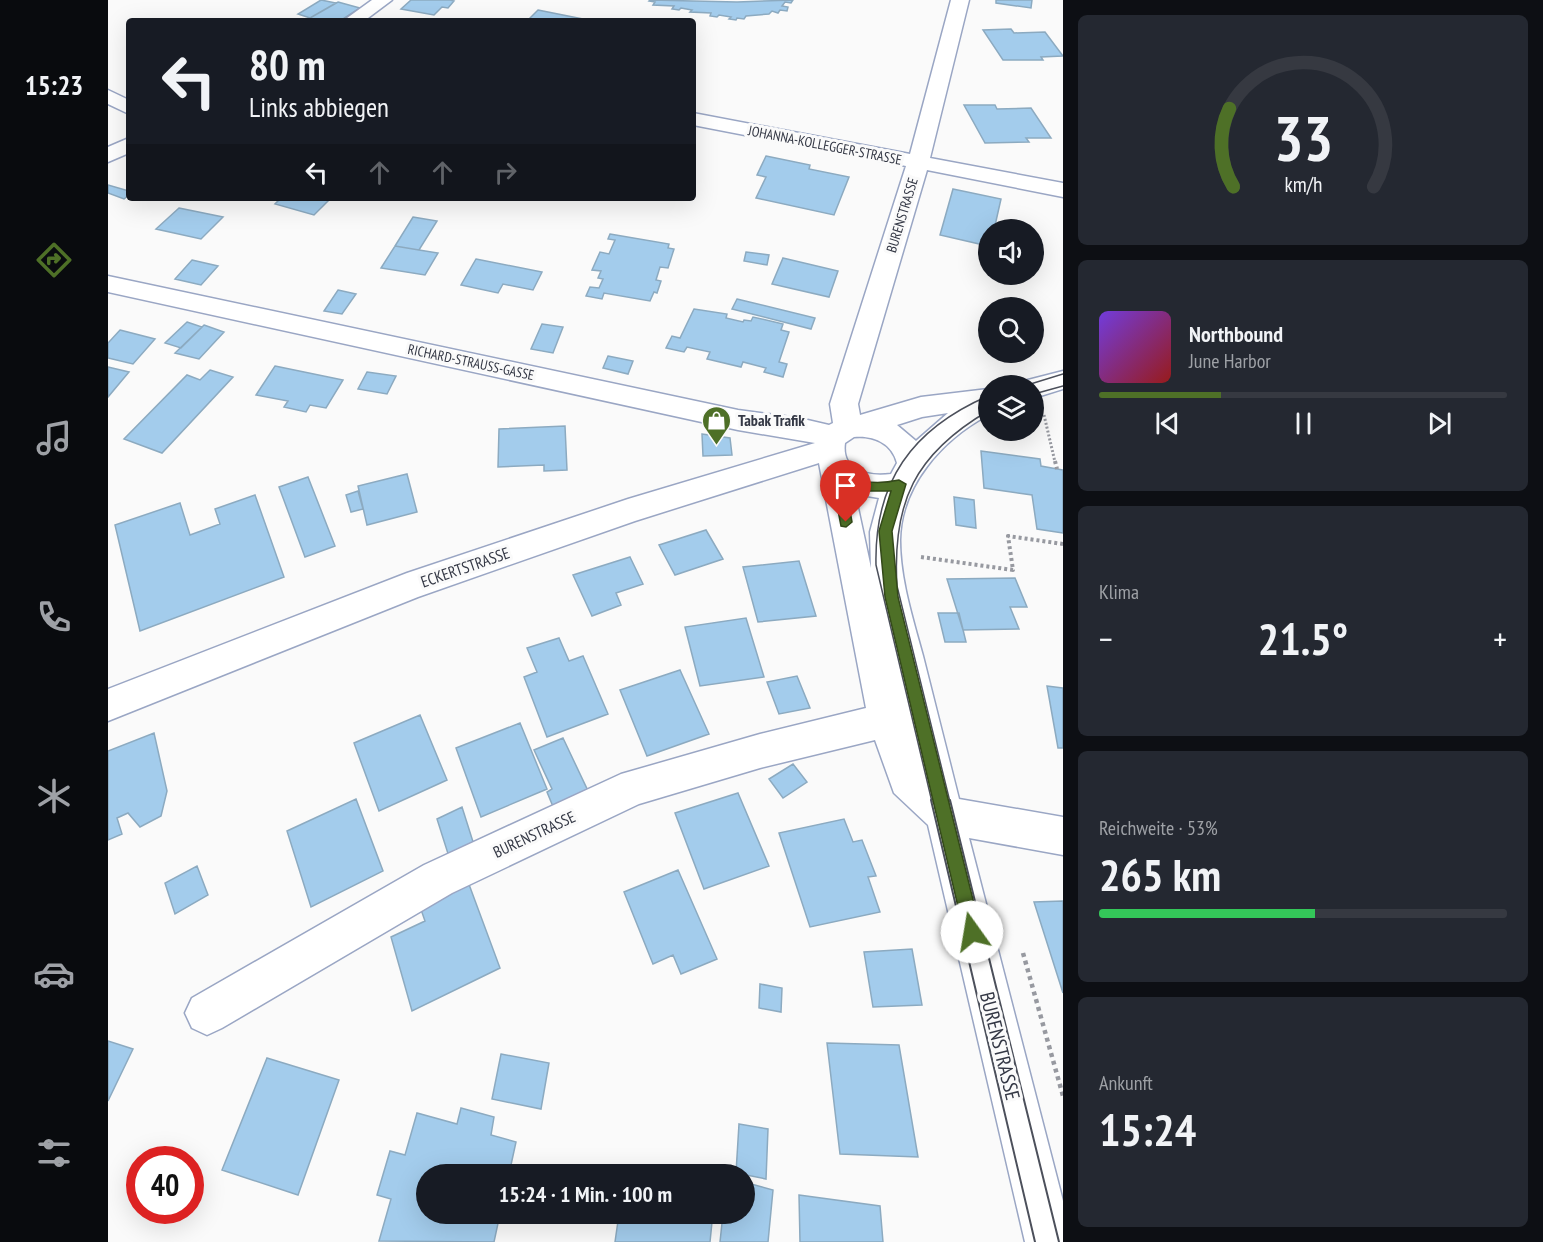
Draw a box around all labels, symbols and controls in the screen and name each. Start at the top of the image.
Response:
text: 80 m [249,37,326,92]
icon: left [150,42,228,120]
text: 15:23 [25,68,83,102]
text: Links abbiegen [249,90,389,124]
text: 33 [1273,97,1333,178]
street label: JOHANNA-KOLLEGGER-STRASSE [746,121,903,169]
icon: left [300,156,333,189]
icon: ahead [363,156,396,189]
icon: ahead [426,156,459,189]
icon: right [489,156,522,189]
text: km/h [1284,171,1322,199]
street label: BURENSTRASSE [882,175,922,255]
map controls [978,219,1044,441]
button: sound [978,219,1044,285]
icon: directions [33,239,75,281]
button: search [978,297,1044,363]
text: Northbound [1189,320,1283,348]
street label: RICHARD-STRAUSS-GASSE [406,340,536,384]
text: June Harbor [1189,348,1271,374]
button: layers [978,375,1044,441]
shop icon: Tabak Trafik [701,404,733,446]
icon: previous [1151,407,1184,440]
icon: pause [1287,407,1320,440]
icon: next [1423,407,1456,440]
place label: Tabak Trafik [738,410,805,430]
icon: music [33,417,75,459]
pin [820,460,871,522]
icon: arrive [829,469,862,502]
street label: ECKERTSTRASSE [418,542,512,592]
text: Klima [1099,579,1139,605]
icon: phone [33,596,75,638]
text: 21.5° [1258,609,1348,667]
text: − [1099,617,1113,660]
text: + [1493,617,1507,660]
icon: climate [33,775,75,817]
street label: BURENSTRASSE [490,806,578,862]
text: Reichweite · 53% [1099,815,1218,841]
text: 265 km [1099,845,1221,903]
position arrow [940,900,1004,964]
icon: car [33,953,75,995]
street label: BURENSTRASSE [974,989,1026,1103]
text: Ankunft [1099,1070,1153,1096]
text: 15:24 [1099,1100,1196,1158]
icon: filters [33,1132,75,1174]
speed limit sign: 40 [126,1146,204,1224]
text: 15:24 · 1 Min. · 100 m [499,1180,672,1208]

